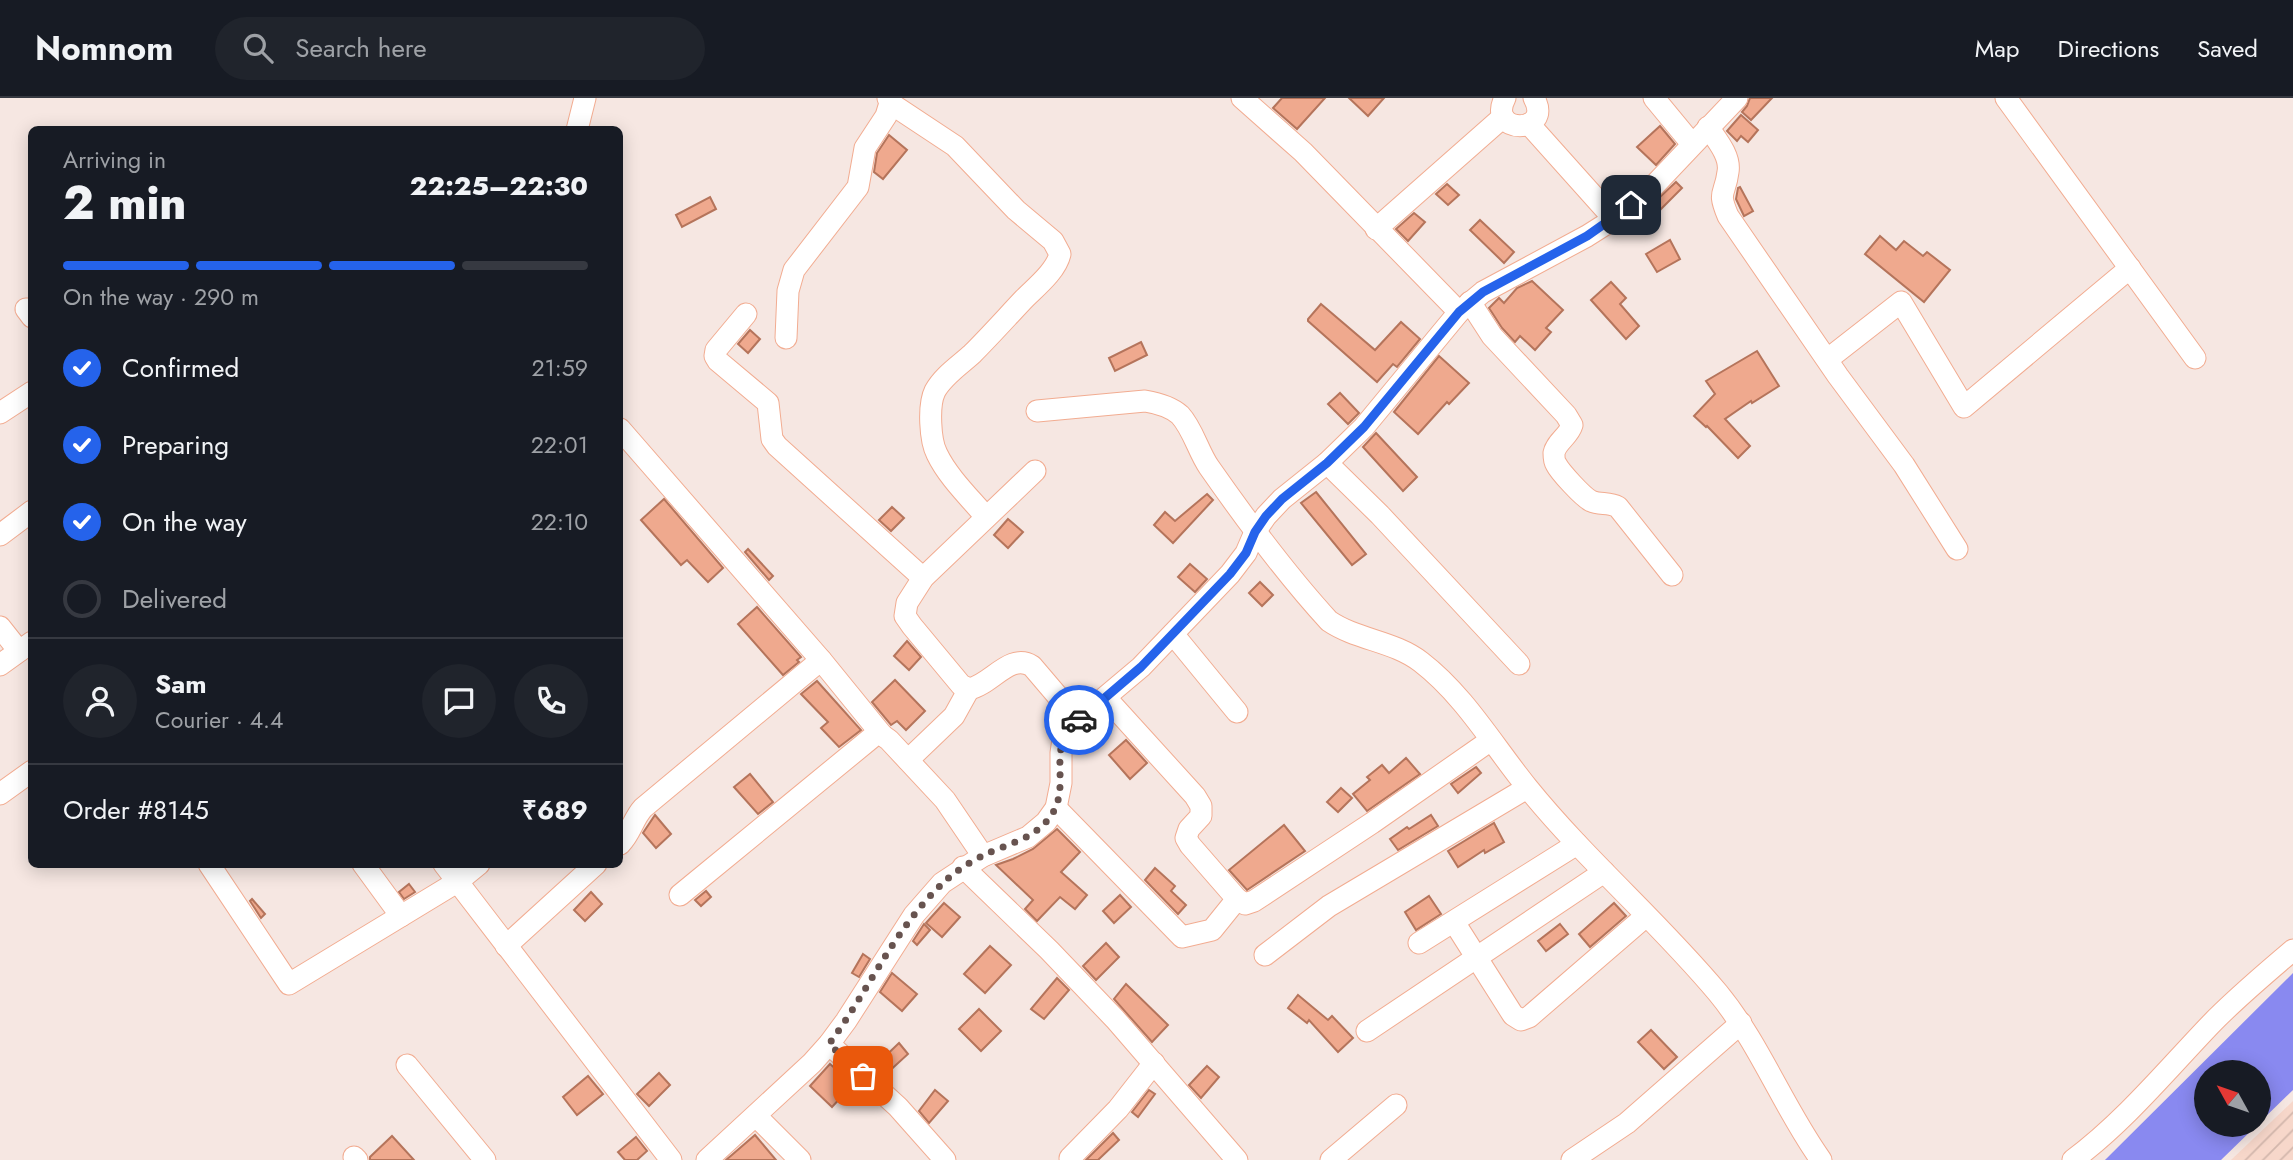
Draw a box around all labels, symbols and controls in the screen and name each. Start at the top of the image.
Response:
search box [215,17,705,80]
text: Nomnom [35,25,173,72]
icon: search [239,29,277,67]
text: Search here [295,29,427,67]
text: Map [1975,31,2020,66]
text: Directions [2058,31,2159,66]
text: Saved [2197,31,2258,66]
text: Arriving in [63,143,166,177]
text: 22:25–22:30 [410,167,588,205]
text: 2 min [63,170,187,236]
pin [1601,175,1661,235]
icon: home [1612,186,1650,224]
text: On the way · 290 m [63,280,259,314]
icon: check [63,349,101,387]
text: Confirmed [122,349,239,387]
text: 21:59 [531,351,588,385]
icon: check [63,426,101,464]
text: Preparing [122,426,229,464]
text: 22:01 [531,428,588,462]
icon: check [63,503,101,541]
text: On the way [122,503,247,541]
text: 22:10 [531,505,588,539]
text: Delivered [122,580,227,618]
button: person [63,664,137,738]
button: chat [422,664,496,738]
button: phone [514,664,588,738]
text: Sam [155,665,207,703]
courier [1044,685,1114,755]
icon: car [1060,701,1098,739]
text: Courier · 4.4 [155,703,283,737]
text: Order #8145 [63,791,209,829]
text: ₹689 [522,791,588,829]
pin [833,1046,893,1106]
icon: bag [844,1057,882,1095]
north arrow [2194,1060,2272,1138]
map controls [2194,1060,2271,1137]

